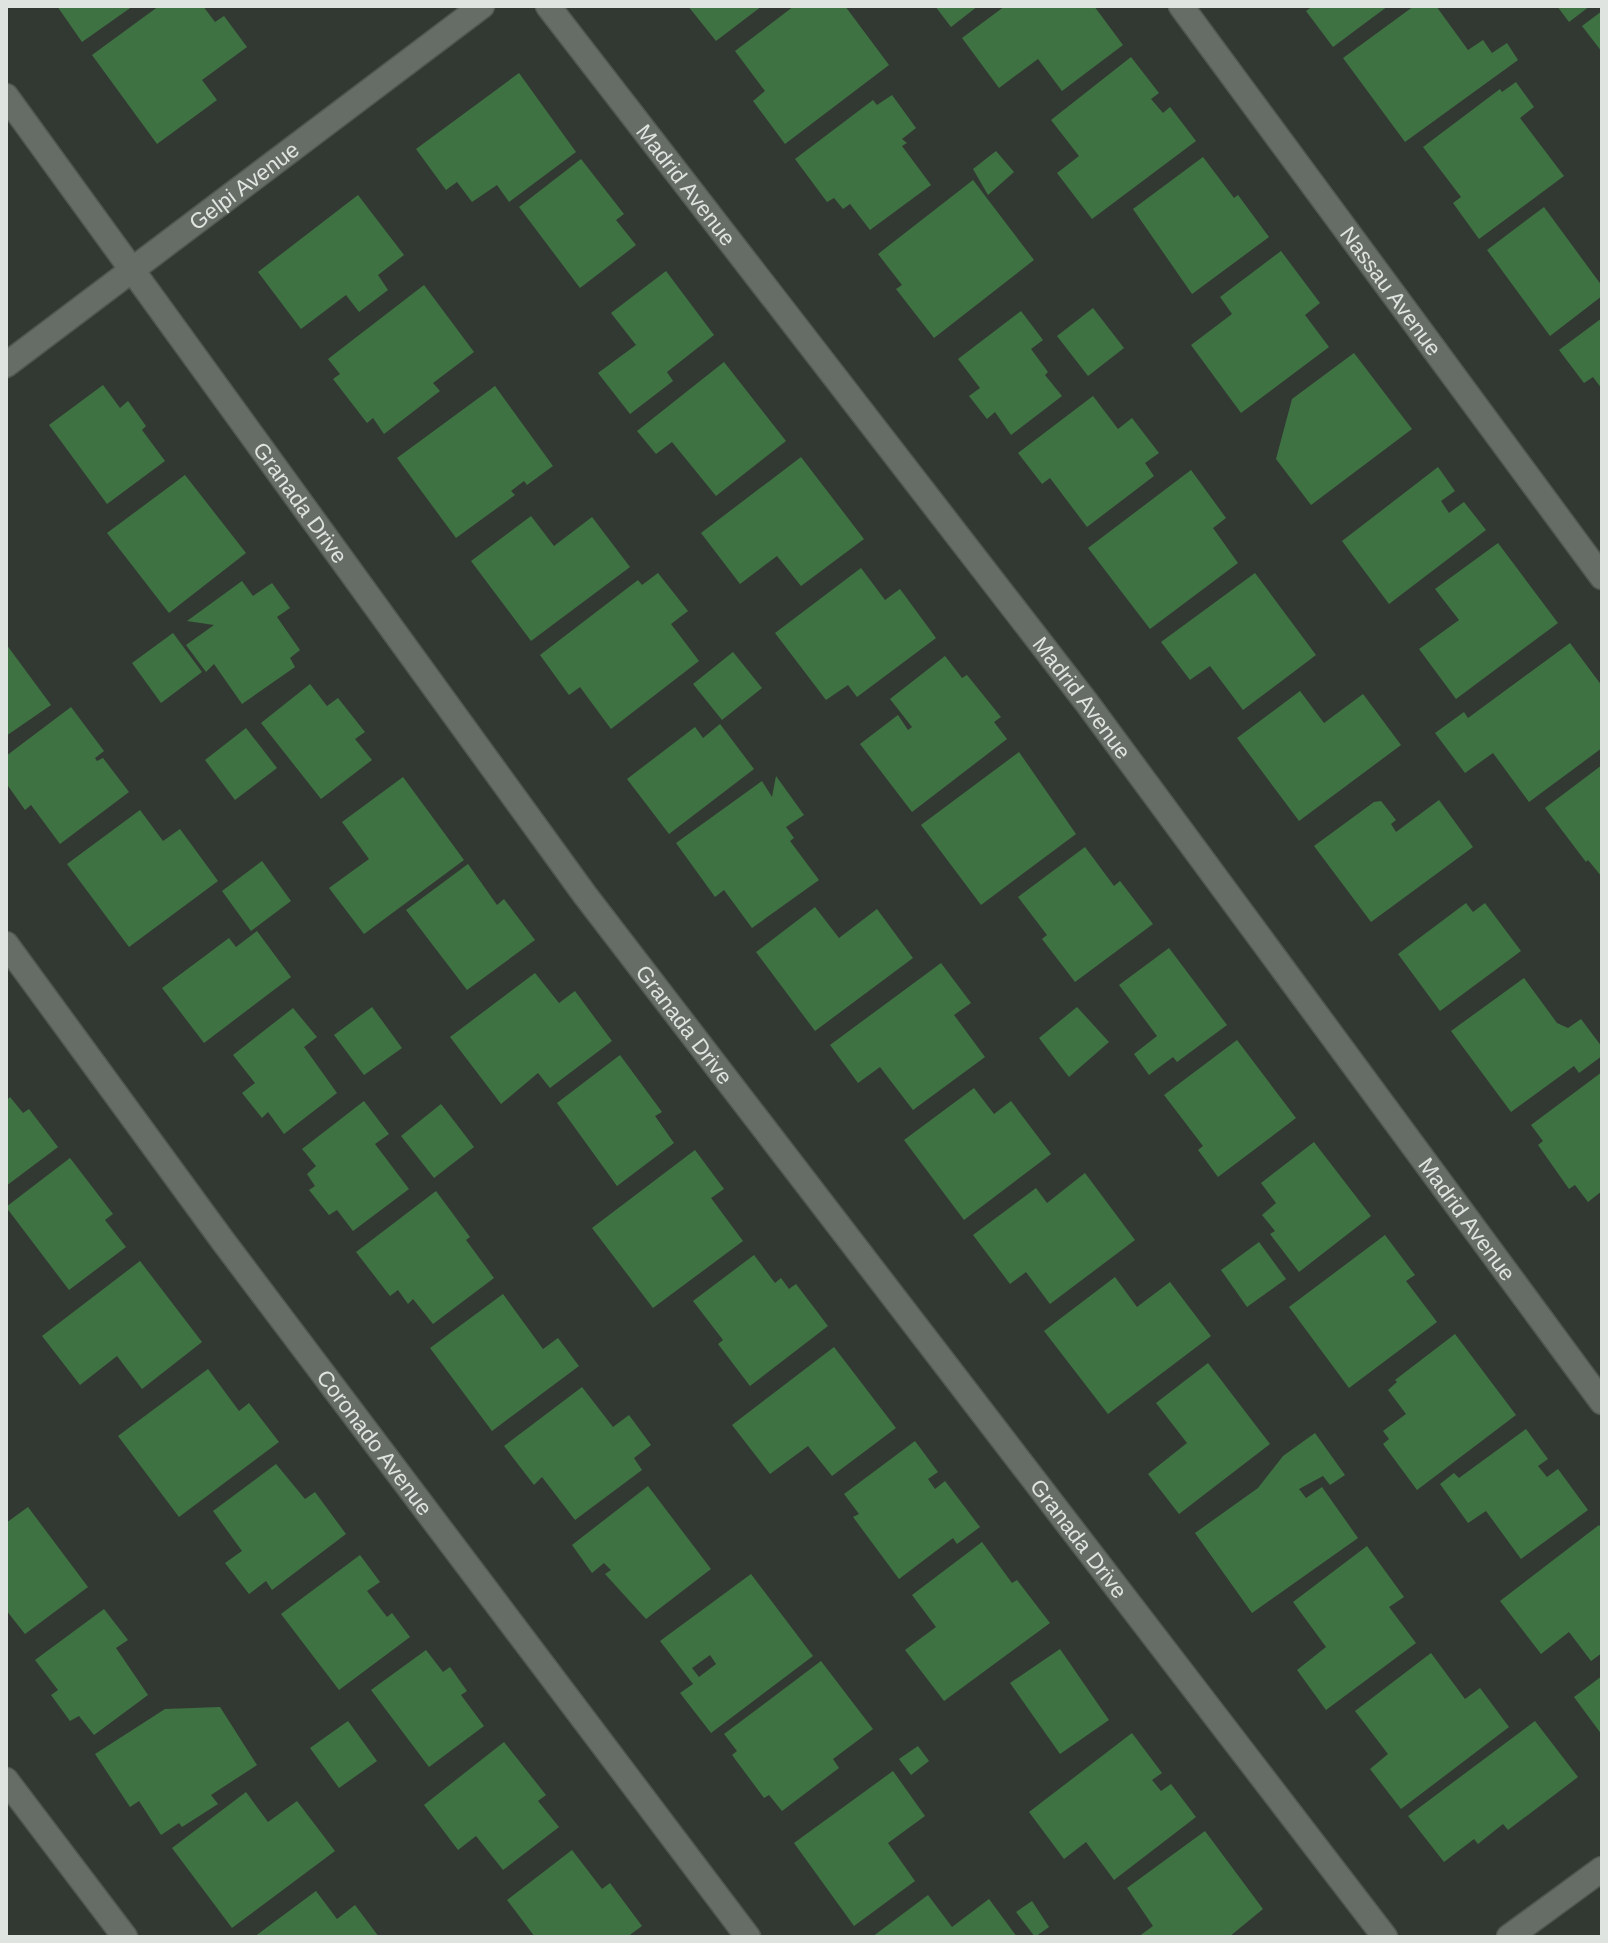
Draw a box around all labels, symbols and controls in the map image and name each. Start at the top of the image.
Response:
street label: Madrid Avenue [631,119,741,251]
street label: Gelpi Avenue [185,137,304,235]
street label: Nassau Avenue [1335,222,1446,361]
street label: Granada Drive [248,437,352,568]
street label: Madrid Avenue [1028,632,1136,764]
street label: Granada Drive [631,960,738,1089]
street label: Madrid Avenue [1413,1153,1520,1286]
street label: Coronado Avenue [312,1365,437,1520]
street label: Granada Drive [1025,1474,1132,1603]

